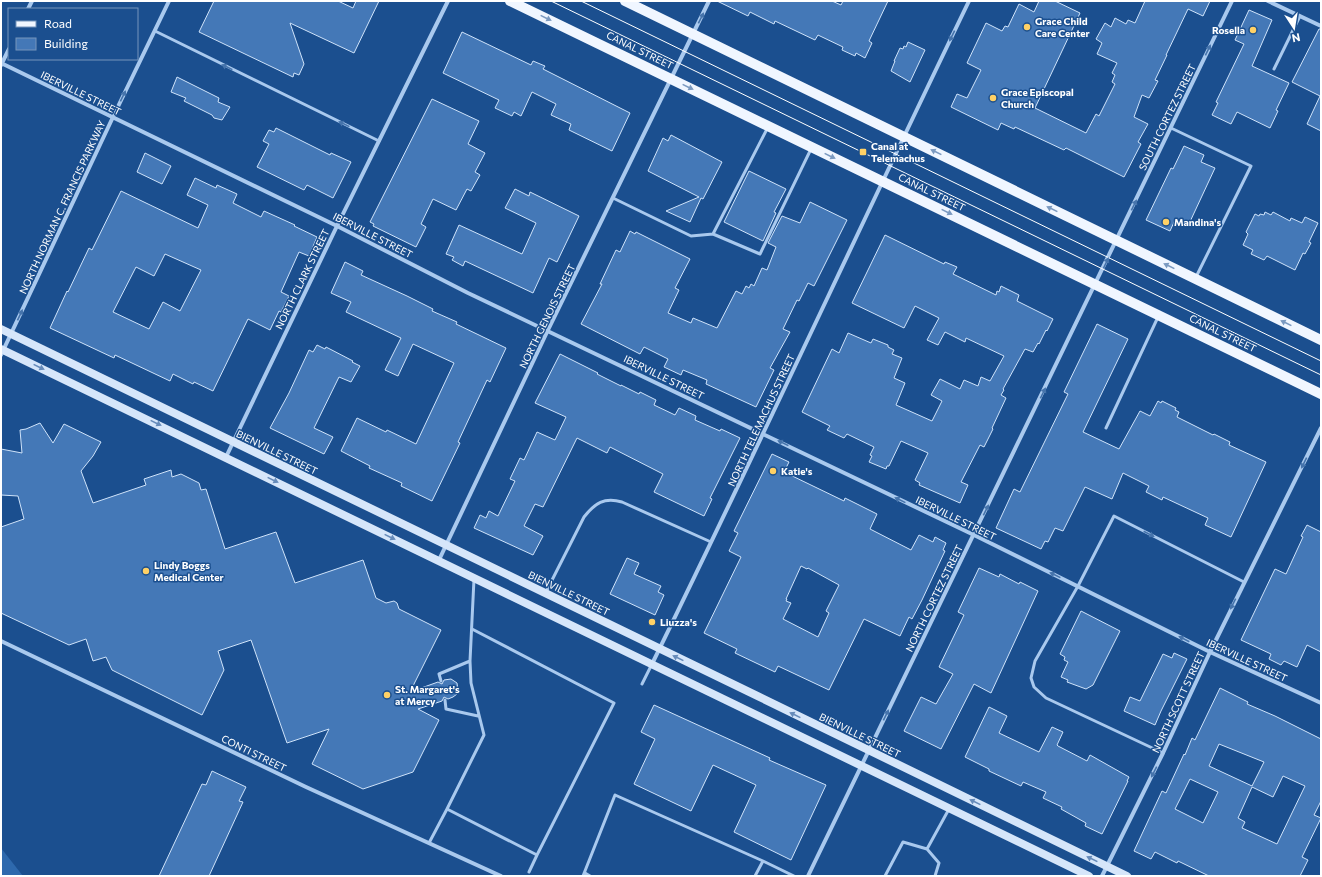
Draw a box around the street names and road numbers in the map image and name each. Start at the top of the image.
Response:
street label: CANAL STREET [605,29,676,72]
street label: SOUTH CORTEZ STREET [1136,61,1198,172]
street label: IBERVILLE STREET [39,68,124,118]
street label: NORTH NORMAN C. FRANCIS PARKWAY [16,118,108,296]
street label: CANAL STREET [897,171,968,214]
street label: IBERVILLE STREET [331,210,415,261]
street label: NORTH CLARK STREET [273,226,332,331]
street label: NORTH GENOIS STREET [516,261,578,370]
street label: CANAL STREET [1188,312,1259,355]
street label: NORTH TELEMACHUS STREET [725,351,797,488]
street label: IBERVILLE STREET [622,352,707,402]
street label: BIENVILLE STREET [234,427,320,477]
street label: IBERVILLE STREET [914,493,999,543]
street label: NORTH CORTEZ STREET [903,542,965,654]
street label: BIENVILLE STREET [526,568,612,618]
street label: IBERVILLE STREET [1205,636,1290,684]
street label: NORTH SCOTT STREET [1149,649,1207,755]
street label: BIENVILLE STREET [817,710,903,760]
street label: CONTI STREET [220,732,289,774]

